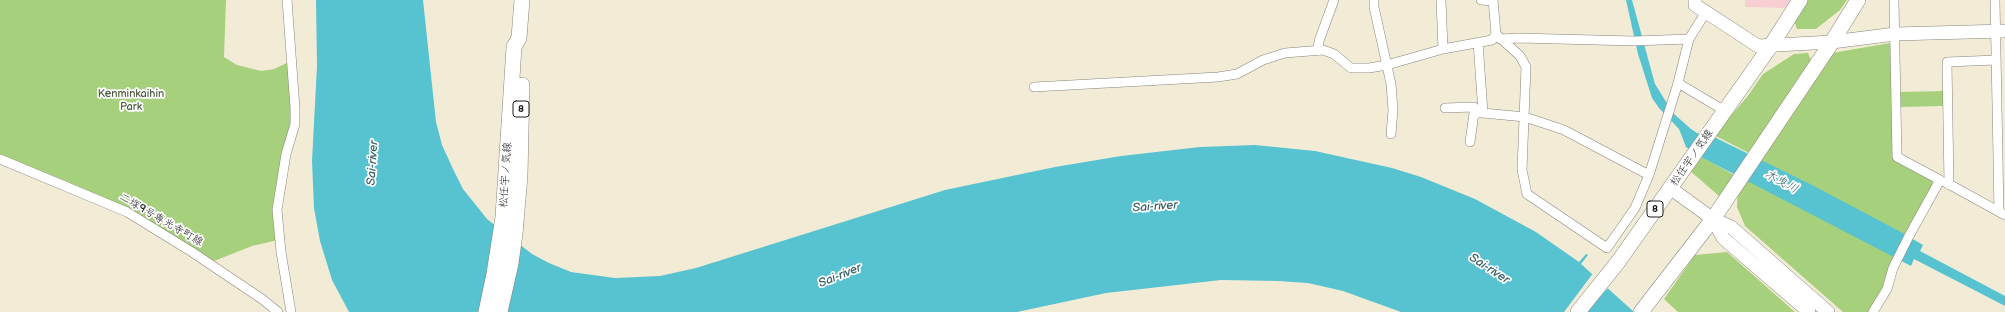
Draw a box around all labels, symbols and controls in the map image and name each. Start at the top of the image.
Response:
park label: Kenminkaihin Park [98,87,164,113]
road number: 8 [513,101,529,117]
street label: 松任宇ノ気線 [1668,127,1716,189]
water label: Sai-river [364,140,382,186]
street label: 松任宇ノ気線 [497,142,515,208]
water label: 木曳川 [1762,167,1800,197]
street label: 二塚9号専光寺町線 [117,191,205,249]
water label: Sai-river [1132,198,1178,216]
road number: 8 [1647,201,1663,217]
water label: Sai-river [1466,251,1512,287]
water label: Sai-river [816,261,864,291]

